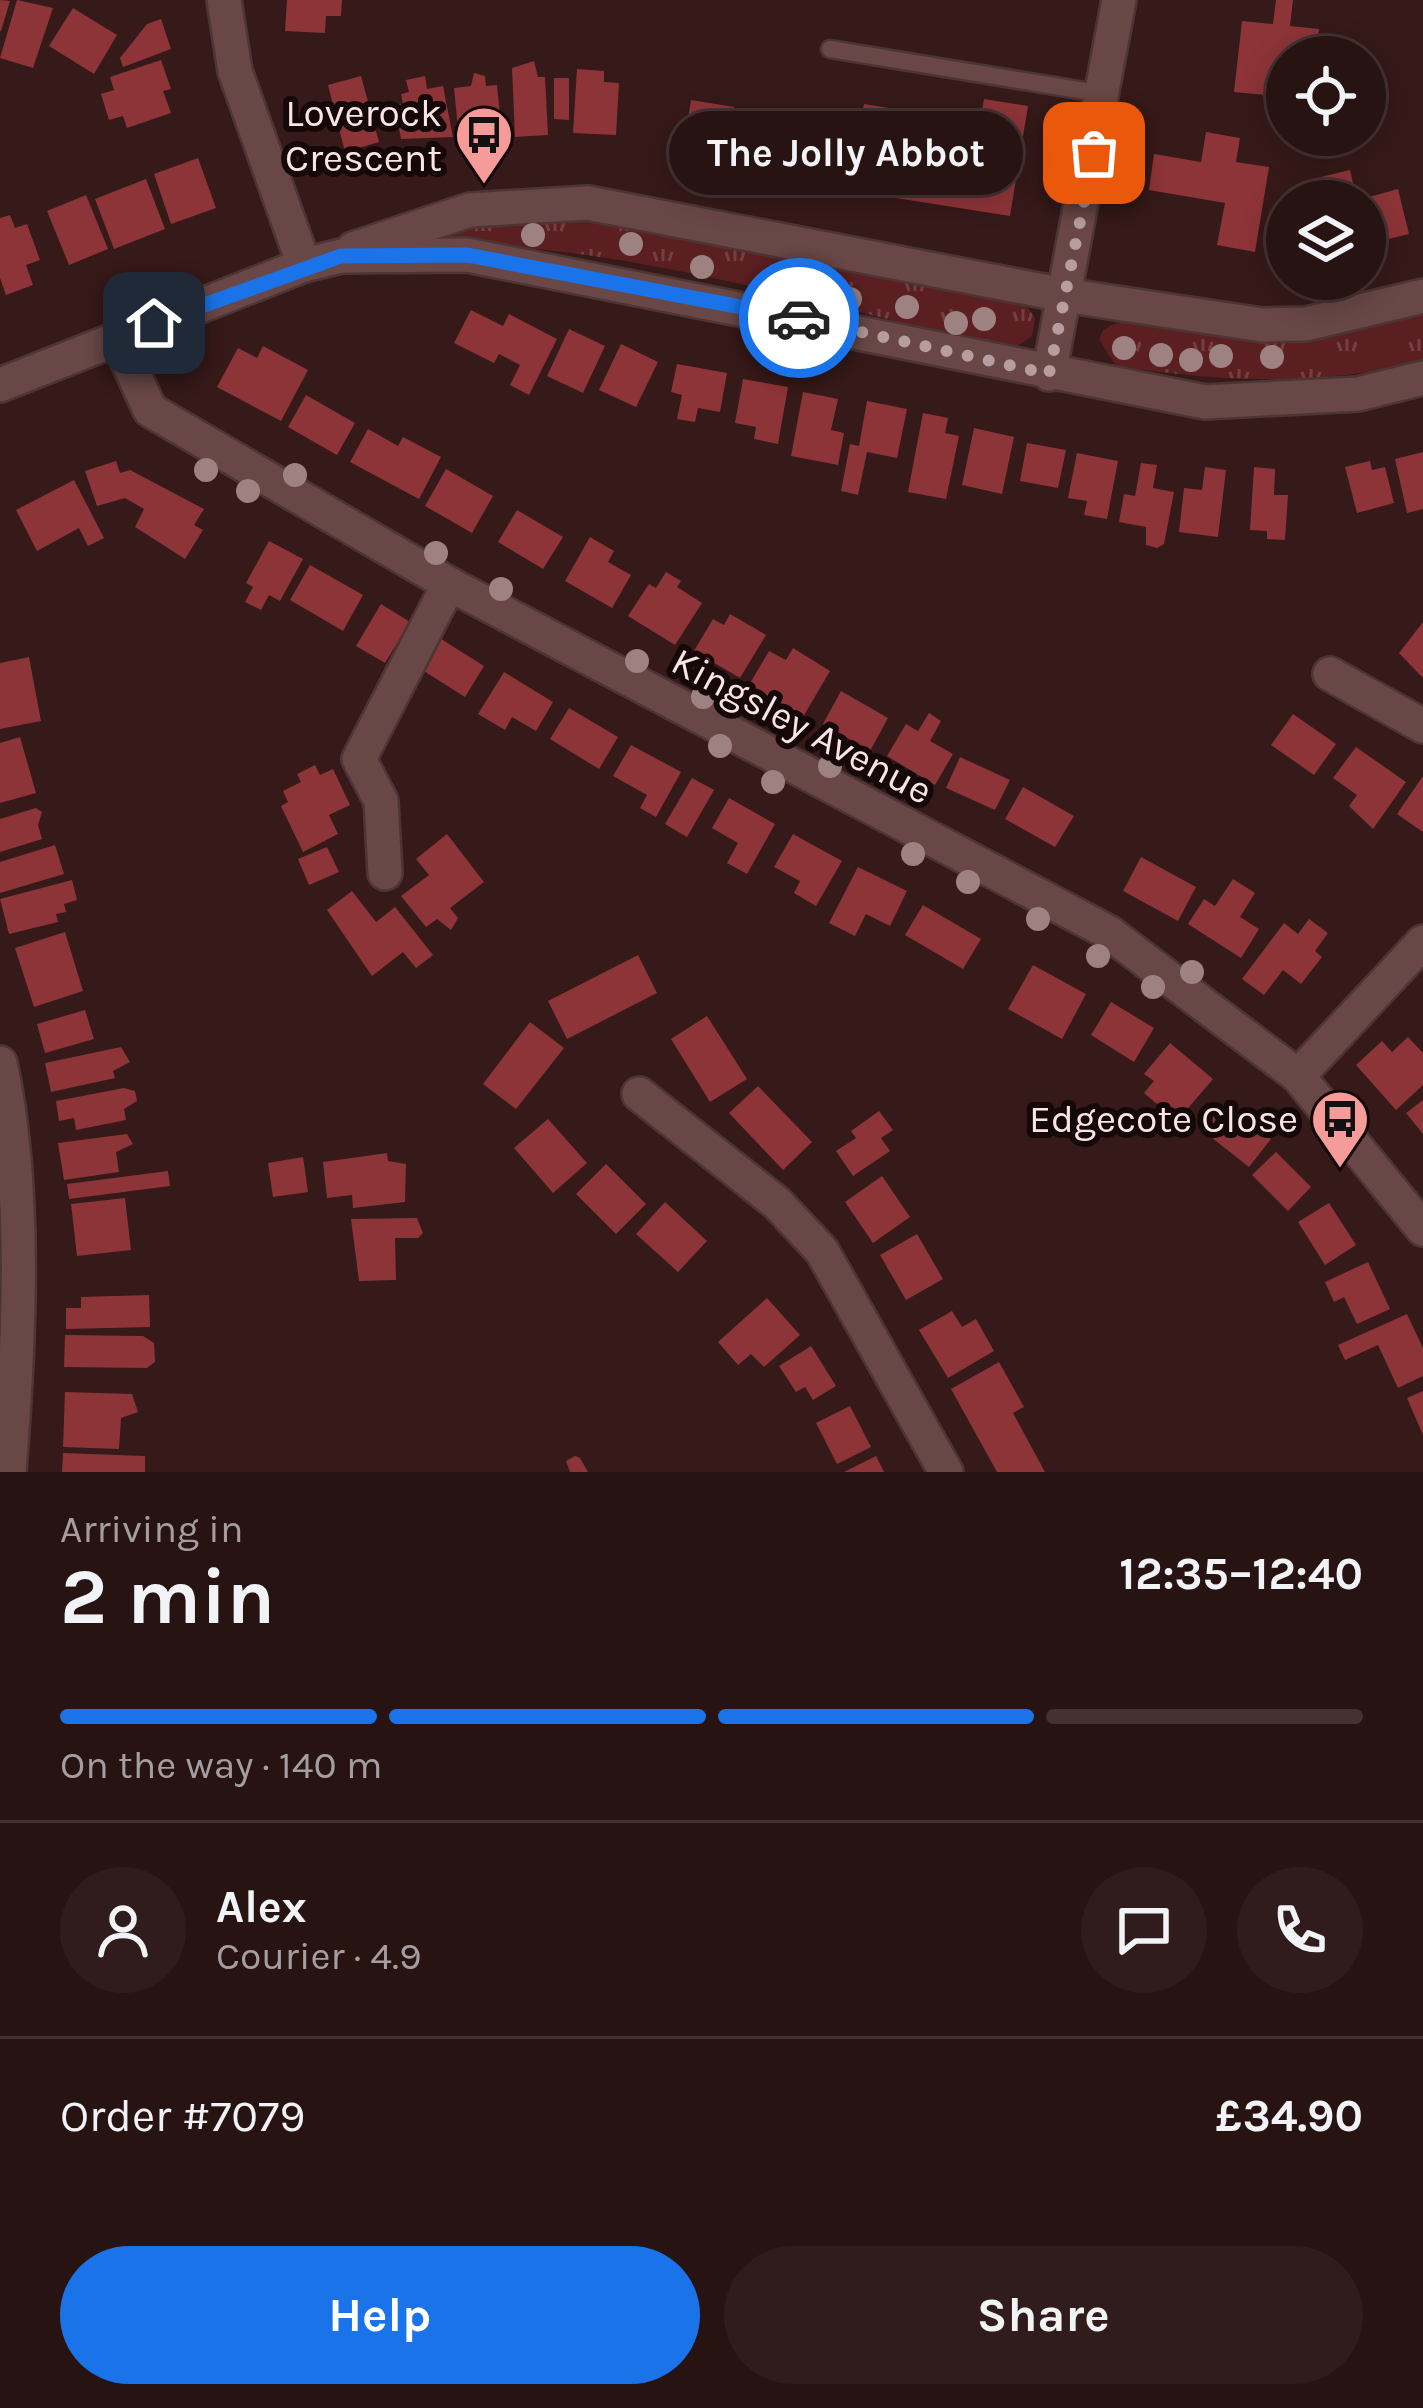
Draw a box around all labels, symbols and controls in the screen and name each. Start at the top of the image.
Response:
map controls [1266,36,1386,300]
button: locate [1266,36,1386,156]
place label: Loverock Crescent [285,90,442,181]
pin [1043,102,1145,204]
bus stop icon: Loverock Crescent [453,104,515,186]
callout: The Jolly Abbot [668,111,1022,195]
icon: bag [1061,120,1127,186]
text: The Jolly Abbot [707,130,985,176]
button: layers [1266,180,1386,300]
courier [739,258,859,378]
pin [103,272,205,374]
icon: car [766,285,832,351]
icon: home [121,290,187,356]
street label: Kingsley Avenue [664,638,940,814]
bus stop icon: Edgecote Close [1309,1088,1371,1170]
place label: Edgecote Close [1029,1096,1298,1142]
text: Arriving in [60,1506,243,1552]
text: 12:35–12:40 [1119,1548,1363,1600]
text: 2 min [60,1551,275,1643]
text: On the way · 140 m [60,1742,382,1788]
button: person [60,1867,186,1993]
button: chat [1081,1867,1207,1993]
button: phone [1237,1867,1363,1993]
text: Alex [216,1881,307,1933]
text: Courier · 4.9 [216,1933,422,1979]
text: Order #7079 [60,2090,305,2142]
text: £34.90 [1216,2090,1363,2142]
button: Help [60,2246,700,2384]
button: Share [724,2246,1363,2384]

